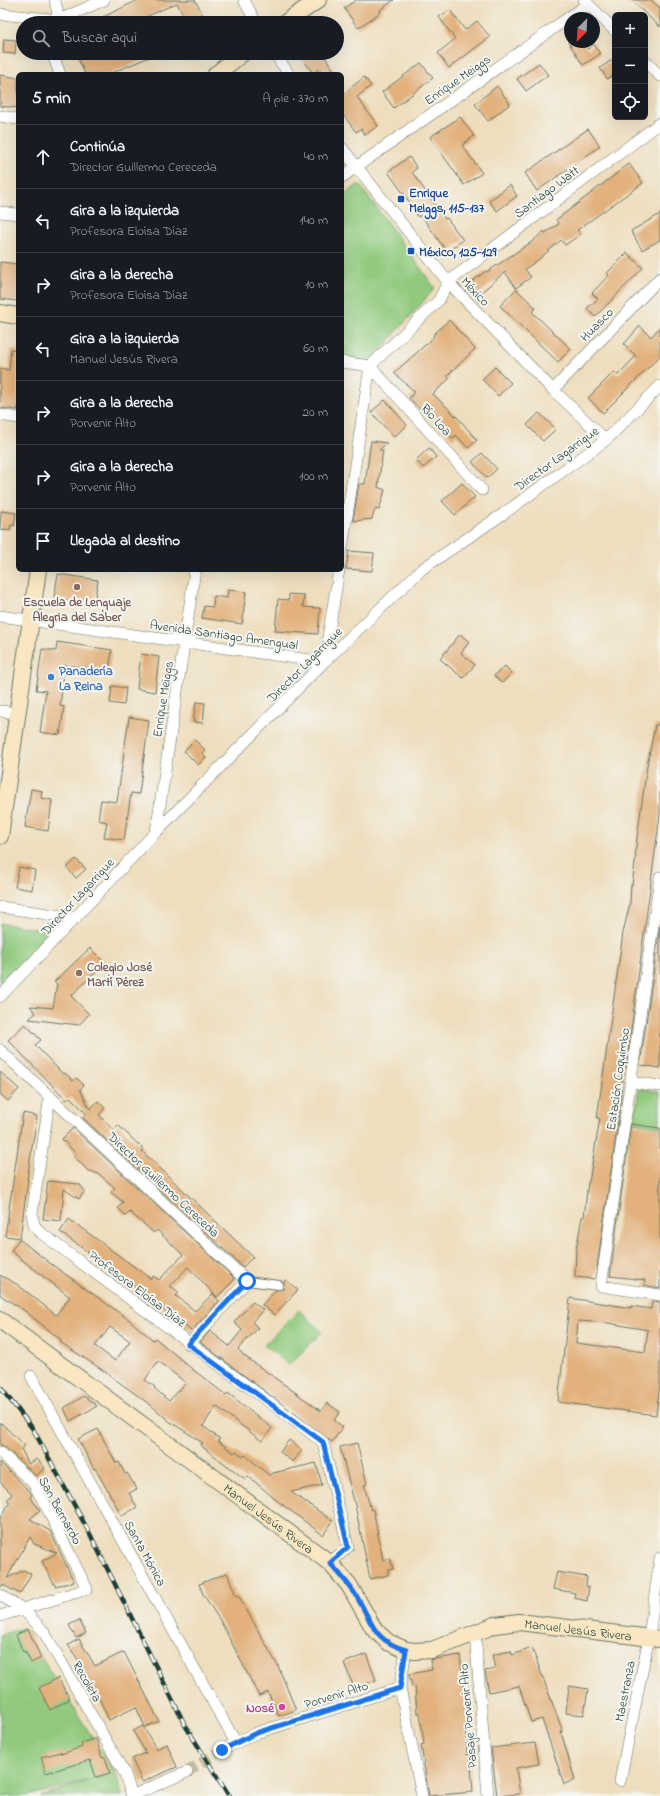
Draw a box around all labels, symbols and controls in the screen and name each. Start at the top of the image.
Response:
north arrow [564,12,600,48]
map controls [612,12,648,120]
button: + [612,12,648,48]
search box [16,16,344,60]
icon: search [30,27,52,49]
text: Buscar aquí [62,27,137,49]
button: − [612,48,648,84]
street label: Enrique Meiggs [421,50,496,111]
button: locate [612,84,648,120]
text: 5 min [32,86,71,111]
text: A pie · 370 m [263,89,328,108]
text: Continúa [70,136,125,158]
icon: ahead [32,146,54,168]
text: 40 m [304,147,328,166]
text: Director Guillermo Cereceda [70,158,217,177]
street label: Santiago Watt [510,161,585,224]
place label: Enrique Meiggs, 115-137 [409,184,485,220]
marker: Enrique Meiggs, 115-137 [396,194,406,204]
text: Gira a la izquierda [70,200,179,222]
icon: left [32,210,54,232]
text: 140 m [300,211,328,230]
text: Profesora Eloísa Díaz [70,222,187,241]
place label: México, 125-129 [419,243,497,262]
marker: México, 125-129 [406,246,416,256]
text: Gira a la derecha [70,264,173,286]
street label: México [456,273,494,311]
icon: right [32,274,54,296]
text: 10 m [305,275,328,294]
text: Profesora Eloísa Díaz [70,286,187,305]
street label: Huasco [576,303,618,346]
text: Gira a la izquierda [70,328,179,350]
icon: left [32,338,54,360]
text: 60 m [303,339,328,358]
text: Manuel Jesús Rivera [70,350,178,369]
text: Gira a la derecha [70,392,173,414]
street label: Río Loa [416,399,456,441]
icon: right [32,402,54,424]
text: 20 m [303,403,328,422]
text: Porvenir Alto [70,414,136,433]
street label: Director Lagarrigue [510,422,604,498]
text: Gira a la derecha [70,456,173,478]
icon: right [32,466,54,488]
text: 100 m [299,467,328,486]
text: Porvenir Alto [70,478,136,497]
icon: arrive [32,530,54,552]
text: Llegada al destino [70,530,180,552]
marker: Escuela de Lenguaje Alegria del Saber [72,582,82,592]
place label: Escuela de Lenguaje Alegria del Saber [23,593,132,629]
street label: Avenida Santiago Amengual [148,616,299,656]
street label: Director Lagarrigue [262,623,348,709]
street label: Enrique Meiggs [148,659,180,739]
place label: Panadería La Reina [59,662,113,696]
marker: Panadería La Reina [46,672,56,682]
street label: Director Lagarrigue [36,854,120,942]
place label: Colegio José Martí Pérez [87,958,153,992]
marker: Colegio José Martí Pérez [74,968,84,978]
street label: Estación Coquimbo [602,1027,635,1132]
street label: Director Guillermo Cereceda [102,1127,223,1242]
street label: Profesora Eloísa Díaz [84,1246,190,1332]
route start [238,1272,256,1290]
street label: San Bernardo [33,1473,86,1548]
street label: Manuel Jesús Rivera [219,1480,317,1559]
street label: Santa Mónica [119,1517,171,1590]
street label: Manuel Jesús Rivera [523,1615,633,1647]
street label: Recoleta [67,1658,106,1706]
street label: Maestranza [610,1659,641,1723]
street label: Pasaje Porvenir Alto [454,1662,483,1769]
street label: Porvenir Alto [302,1677,371,1714]
place label: Nosé [246,1699,275,1718]
marker: Nosé [277,1702,287,1712]
route end [213,1741,231,1759]

